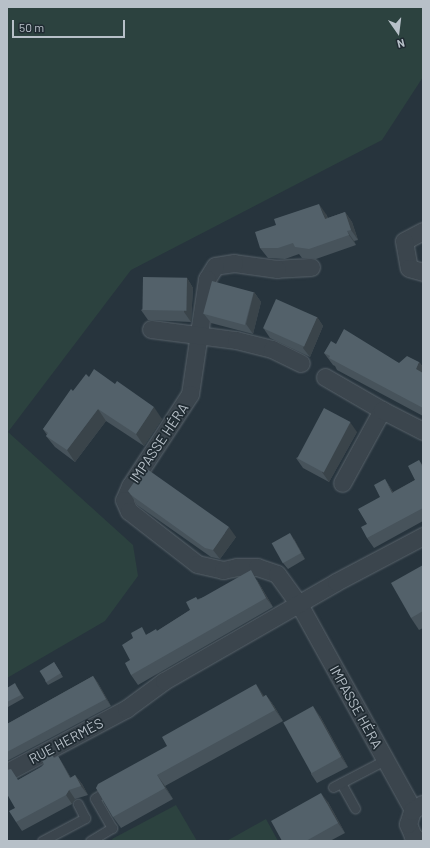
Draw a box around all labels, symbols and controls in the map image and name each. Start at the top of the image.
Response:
scale bar [14,12,127,38]
north arrow [378,12,418,52]
text: 50 m [19,20,44,34]
text: N [396,37,406,51]
street label: IMPASSE HÉRA [126,400,192,486]
street label: IMPASSE HÉRA [326,663,386,751]
street label: RUE HERMÈS [26,714,106,768]

